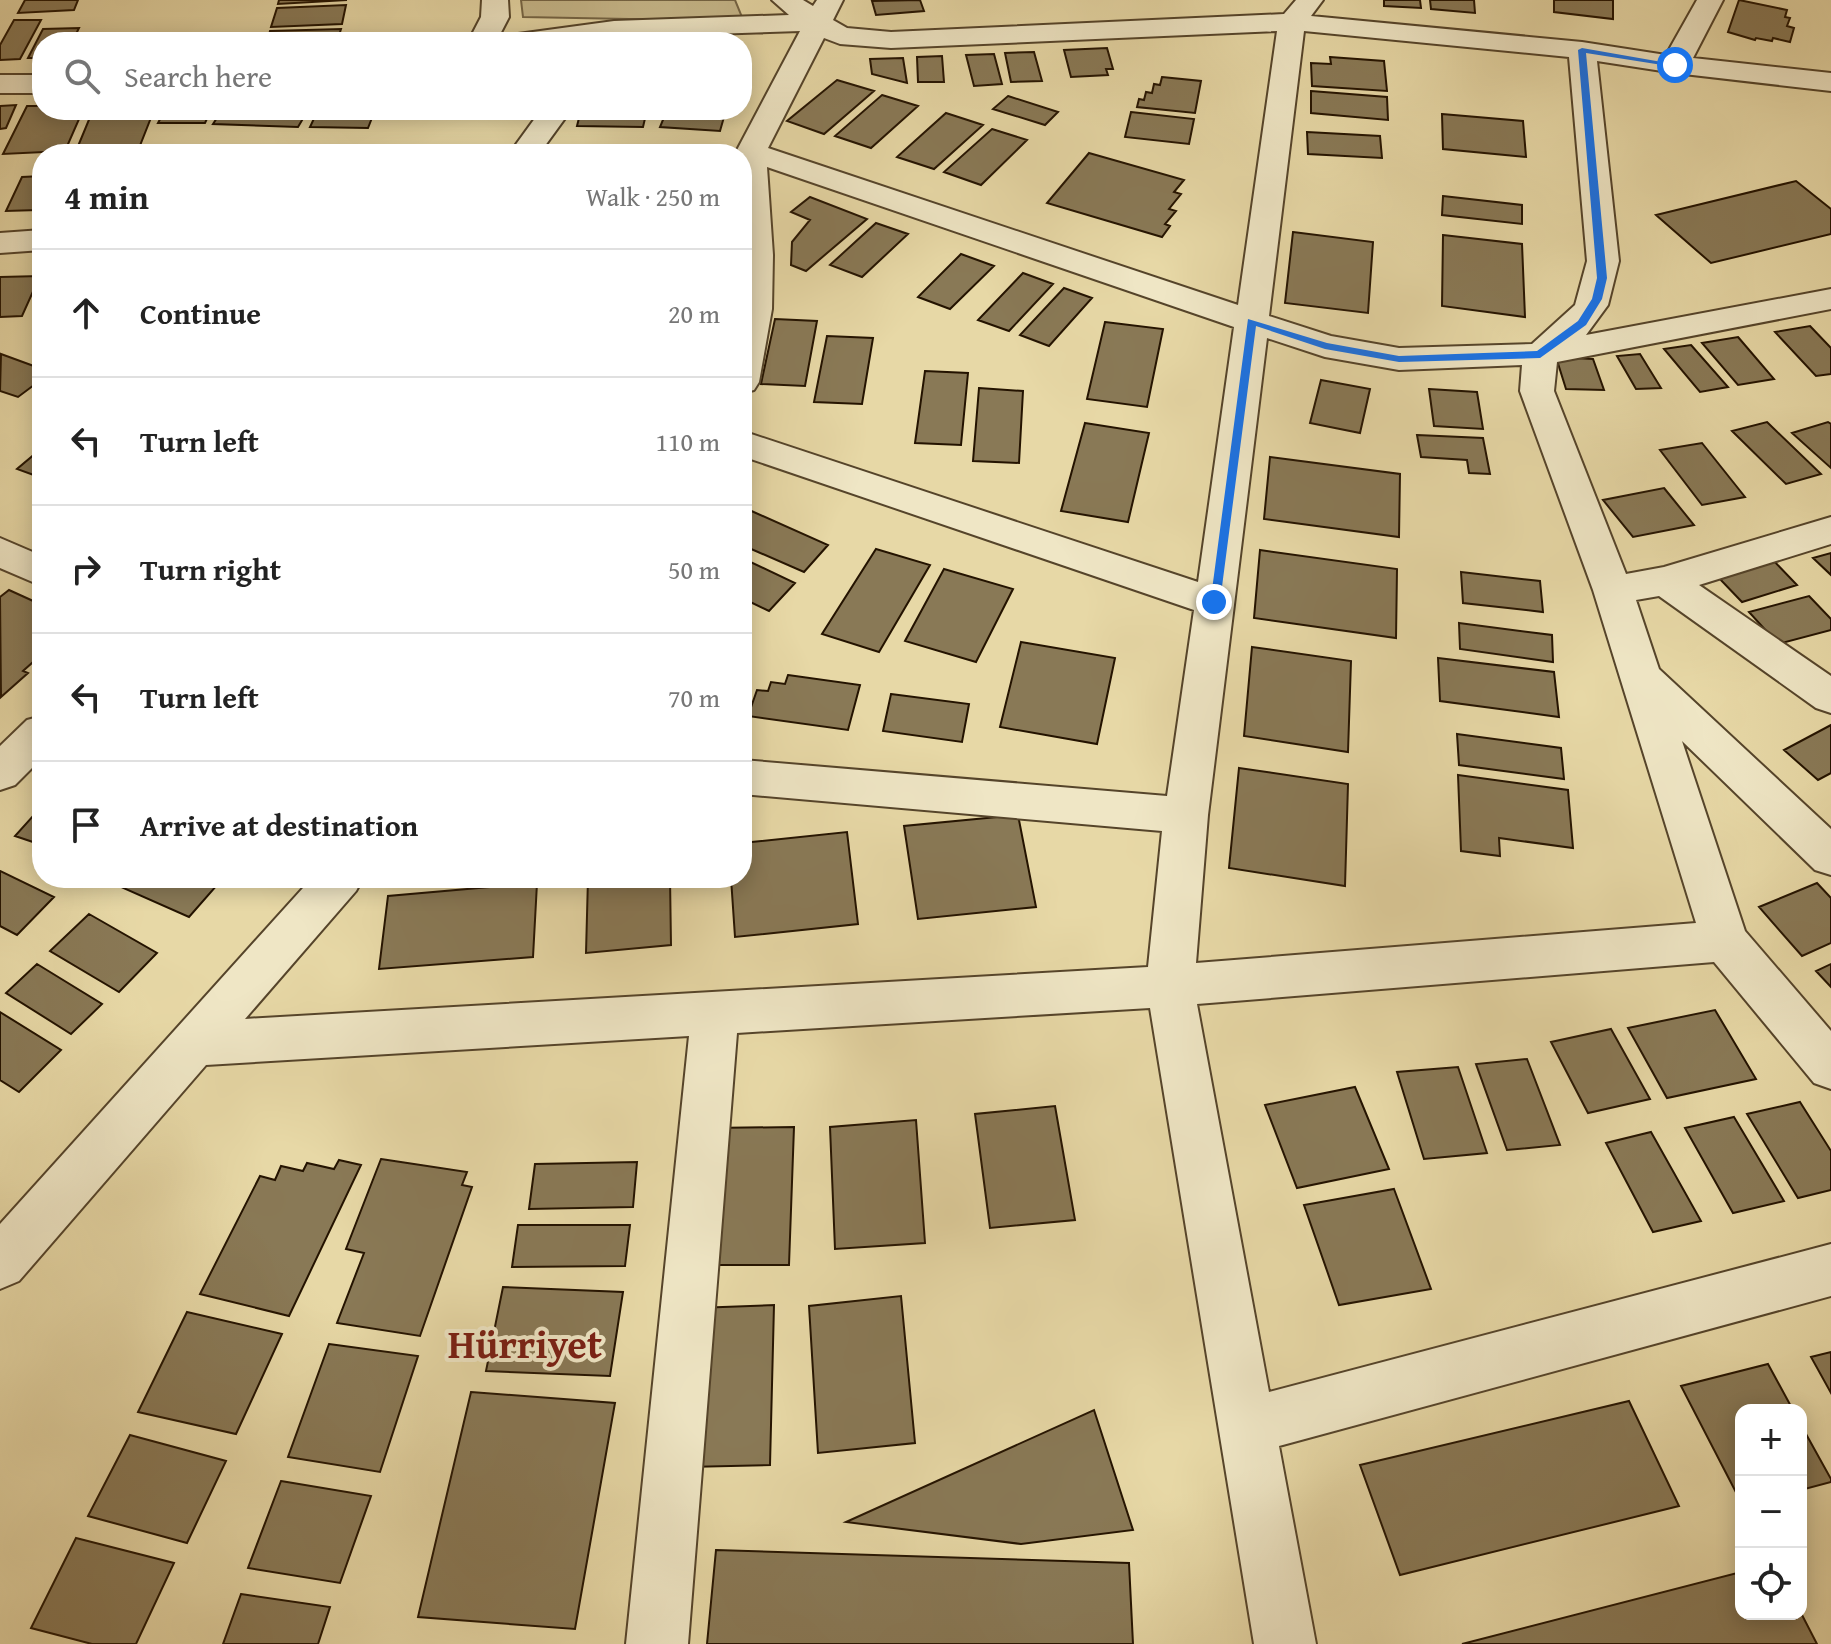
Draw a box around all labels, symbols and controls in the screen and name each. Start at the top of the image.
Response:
search box [32,32,752,120]
route start [1657,47,1693,83]
icon: search [60,54,104,98]
text: Search here [124,54,272,98]
text: 4 min [64,172,149,221]
text: Walk · 250 m [586,177,720,216]
icon: ahead [64,291,108,335]
text: Continue [140,291,261,335]
text: 20 m [668,294,720,333]
icon: left [64,419,108,463]
text: Turn left [140,419,259,463]
text: 110 m [655,422,720,461]
icon: right [64,547,108,591]
text: Turn right [140,547,281,591]
text: 50 m [668,550,720,589]
route end [1196,584,1232,620]
icon: left [64,675,108,719]
text: Turn left [140,675,259,719]
text: 70 m [668,678,720,717]
icon: arrive [64,803,108,847]
text: Arrive at destination [140,803,418,847]
district label: Hürriyet [448,1314,602,1373]
map controls [1735,1404,1807,1620]
button: + [1735,1404,1807,1476]
button: − [1735,1476,1807,1548]
button: locate [1735,1548,1807,1620]

